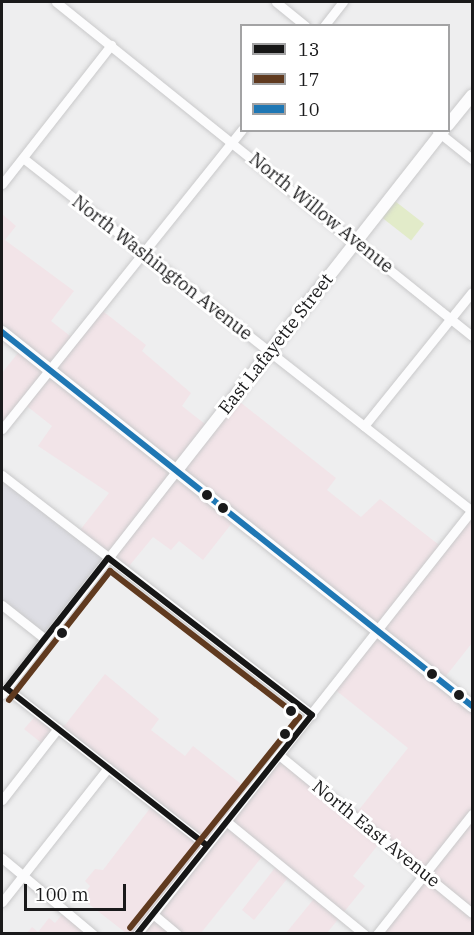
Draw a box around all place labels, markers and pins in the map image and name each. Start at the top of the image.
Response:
unlabelled marker [201,489,213,501]
unlabelled marker [217,502,229,514]
unlabelled marker [56,627,68,639]
unlabelled marker [426,668,438,680]
unlabelled marker [453,689,465,701]
unlabelled marker [285,705,297,717]
unlabelled marker [279,728,291,740]

